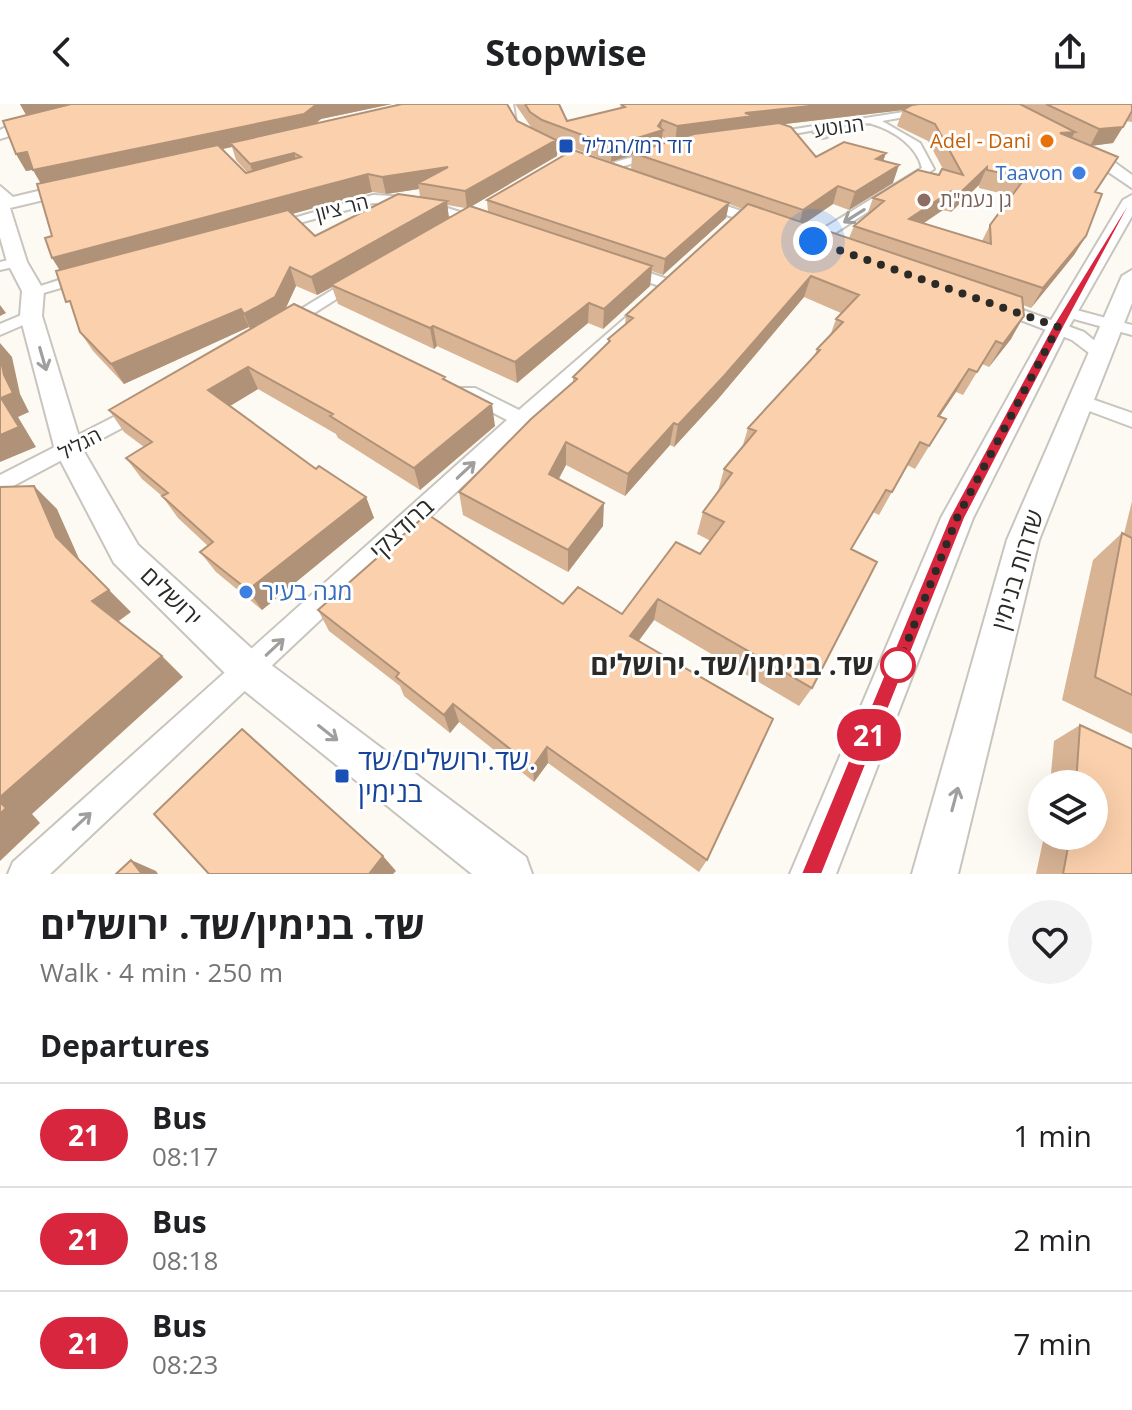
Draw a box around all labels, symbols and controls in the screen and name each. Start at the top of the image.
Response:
text: Stopwise [485,28,647,77]
icon: back [40,30,84,74]
icon: share [1048,30,1092,74]
street label: הנוטע [812,110,866,143]
place label: Adel - Dani [930,127,1031,154]
place label: דוד רמז/הגליל [582,132,692,159]
marker: Adel - Dani [1038,132,1056,150]
marker: דוד רמז/הגליל [557,137,575,155]
place label: Taavon [995,159,1063,186]
marker: Taavon [1070,164,1088,182]
place label: גן נעמ"ת [940,186,1012,213]
street label: הר ציון [313,188,371,227]
marker: גן נעמ"ת [915,191,933,209]
one-way arrow [843,208,866,224]
your location [793,221,833,261]
one-way arrow [36,345,51,371]
street label: הגליל [54,421,106,466]
one-way arrow [455,462,475,480]
street label: ברודצקי [362,490,440,566]
street label: שדרות בנימין [983,505,1050,634]
street label: ירושלים [134,559,210,633]
place label: מגה בעיר [262,574,352,607]
marker: מגה בעיר [237,583,255,601]
one-way arrow [265,637,285,656]
place label: שד. בנימין/שד. ירושלים [590,645,874,683]
marker: שד. בנימין/שד. ירושלים [881,648,915,682]
line badge: 21 [833,709,905,761]
text: 21 [853,716,885,754]
one-way arrow [317,725,338,742]
place label: שד.ירושלים/שד. בנימין [358,740,536,810]
marker: שד.ירושלים/שד. בנימין [333,767,351,785]
map controls [1028,770,1108,850]
button: layers [1028,770,1108,850]
one-way arrow [948,786,963,812]
one-way arrow [72,812,92,831]
text: שד. בנימין/שד. ירושלים [40,898,425,950]
button: heart [1008,900,1092,984]
text: Walk · 4 min · 250 m [40,954,283,990]
text: Departures [40,1025,210,1066]
text: Bus [152,1097,207,1138]
text: 1 min [1013,1115,1092,1156]
text: 21 [68,1116,100,1154]
text: 08:17 [152,1138,218,1174]
text: Bus [152,1201,207,1242]
text: 2 min [1013,1219,1092,1260]
text: 21 [68,1220,100,1258]
text: 08:18 [152,1242,218,1278]
text: Bus [152,1305,207,1346]
text: 7 min [1013,1323,1092,1364]
text: 21 [68,1324,100,1362]
text: 08:23 [152,1346,218,1382]

